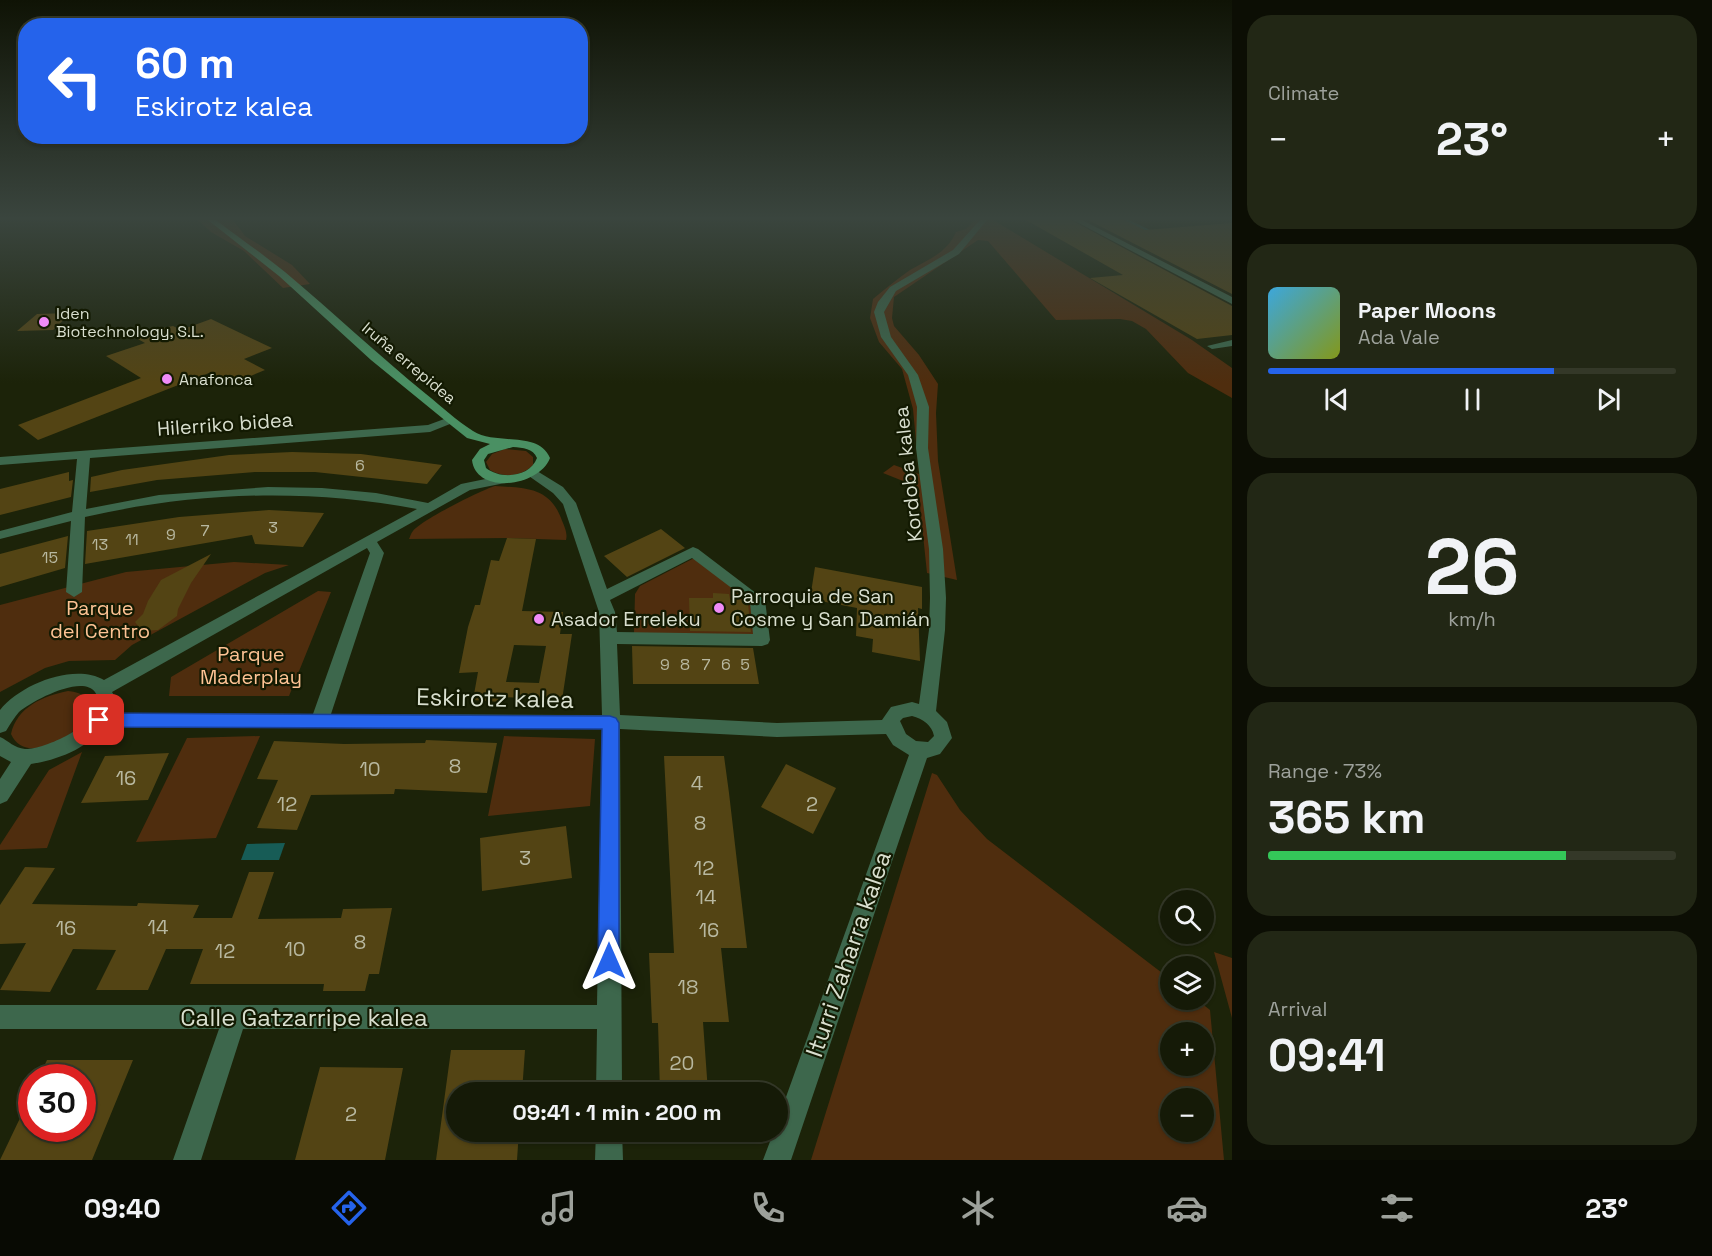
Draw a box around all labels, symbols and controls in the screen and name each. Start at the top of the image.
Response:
text: 60 m [135,37,235,90]
icon: left [36,42,114,120]
text: Climate [1268,80,1339,106]
text: Eskirotz kalea [135,89,313,124]
text: 23° [1436,111,1508,168]
text: − [1268,119,1288,161]
text: + [1656,119,1676,161]
text: Paper Moons [1358,296,1496,324]
place label: Iden Biotechnology, S.L. [56,303,204,342]
marker: Iden Biotechnology, S.L. [37,315,51,329]
street label: Iruña errepidea [358,317,460,409]
text: Ada Vale [1358,324,1440,350]
place label: Anafonca [179,369,253,390]
marker: Anafonca [160,372,174,386]
icon: previous [1320,383,1353,416]
icon: pause [1456,383,1489,416]
icon: next [1592,383,1625,416]
street label: Kordoba kalea [888,405,928,543]
street label: Hilerriko bidea [156,406,294,442]
house number: 6 [355,455,365,476]
house number: 3 [268,517,278,538]
text: 26 [1425,517,1519,617]
house number: 7 [200,520,210,541]
house number: 9 [166,524,176,545]
house number: 11 [125,529,139,550]
house number: 13 [92,534,108,555]
house number: 15 [42,547,58,568]
place label: Parroquia de San Cosme y San Damián [731,583,930,632]
park label: Parque del Centro [50,595,150,644]
marker: Parroquia de San Cosme y San Damián [712,601,726,615]
place label: Asador Erreleku [551,606,701,632]
text: km/h [1448,606,1496,632]
marker: Asador Erreleku [532,612,546,626]
park label: Parque Maderplay [200,641,302,690]
house number: 9 [660,654,670,675]
house number: 8 [680,654,690,675]
house number: 7 [701,654,711,675]
house number: 6 [721,654,731,675]
house number: 5 [740,654,750,675]
street label: Eskirotz kalea [416,681,574,715]
pin [73,694,124,745]
icon: arrive [82,703,115,736]
house number: 8 [449,753,461,779]
house number: 10 [359,756,381,782]
text: Range · 73% [1268,758,1382,784]
house number: 16 [116,765,136,791]
house number: 4 [691,770,703,796]
text: 365 km [1268,789,1425,846]
house number: 12 [277,791,297,817]
house number: 2 [806,791,818,817]
house number: 8 [694,810,706,836]
house number: 3 [519,845,531,871]
street label: Iturri Zaharra kalea [798,847,898,1061]
house number: 12 [694,855,714,881]
house number: 14 [696,884,716,910]
map controls [1160,890,1214,1142]
button: search [1160,890,1214,944]
house number: 14 [148,914,168,940]
house number: 16 [56,915,76,941]
house number: 16 [699,917,719,943]
house number: 8 [354,929,366,955]
position arrow [577,929,641,993]
house number: 10 [284,936,306,962]
house number: 12 [215,938,235,964]
button: layers [1160,956,1214,1010]
house number: 18 [678,974,698,1000]
text: Arrival [1268,996,1327,1022]
street label: Calle Gatzarripe kalea [180,1002,428,1033]
button: + [1160,1022,1214,1076]
text: 09:41 [1268,1027,1386,1084]
house number: 20 [670,1050,694,1076]
speed limit sign: 30 [18,1064,96,1142]
button: − [1160,1088,1214,1142]
text: 09:41 · 1 min · 200 m [512,1098,722,1126]
house number: 2 [345,1101,357,1127]
icon: directions [328,1187,370,1229]
icon: music [538,1187,580,1229]
icon: phone [747,1187,789,1229]
icon: climate [957,1187,999,1229]
icon: car [1166,1187,1208,1229]
icon: filters [1376,1187,1418,1229]
text: 09:40 [84,1191,161,1226]
text: 23° [1585,1191,1628,1226]

